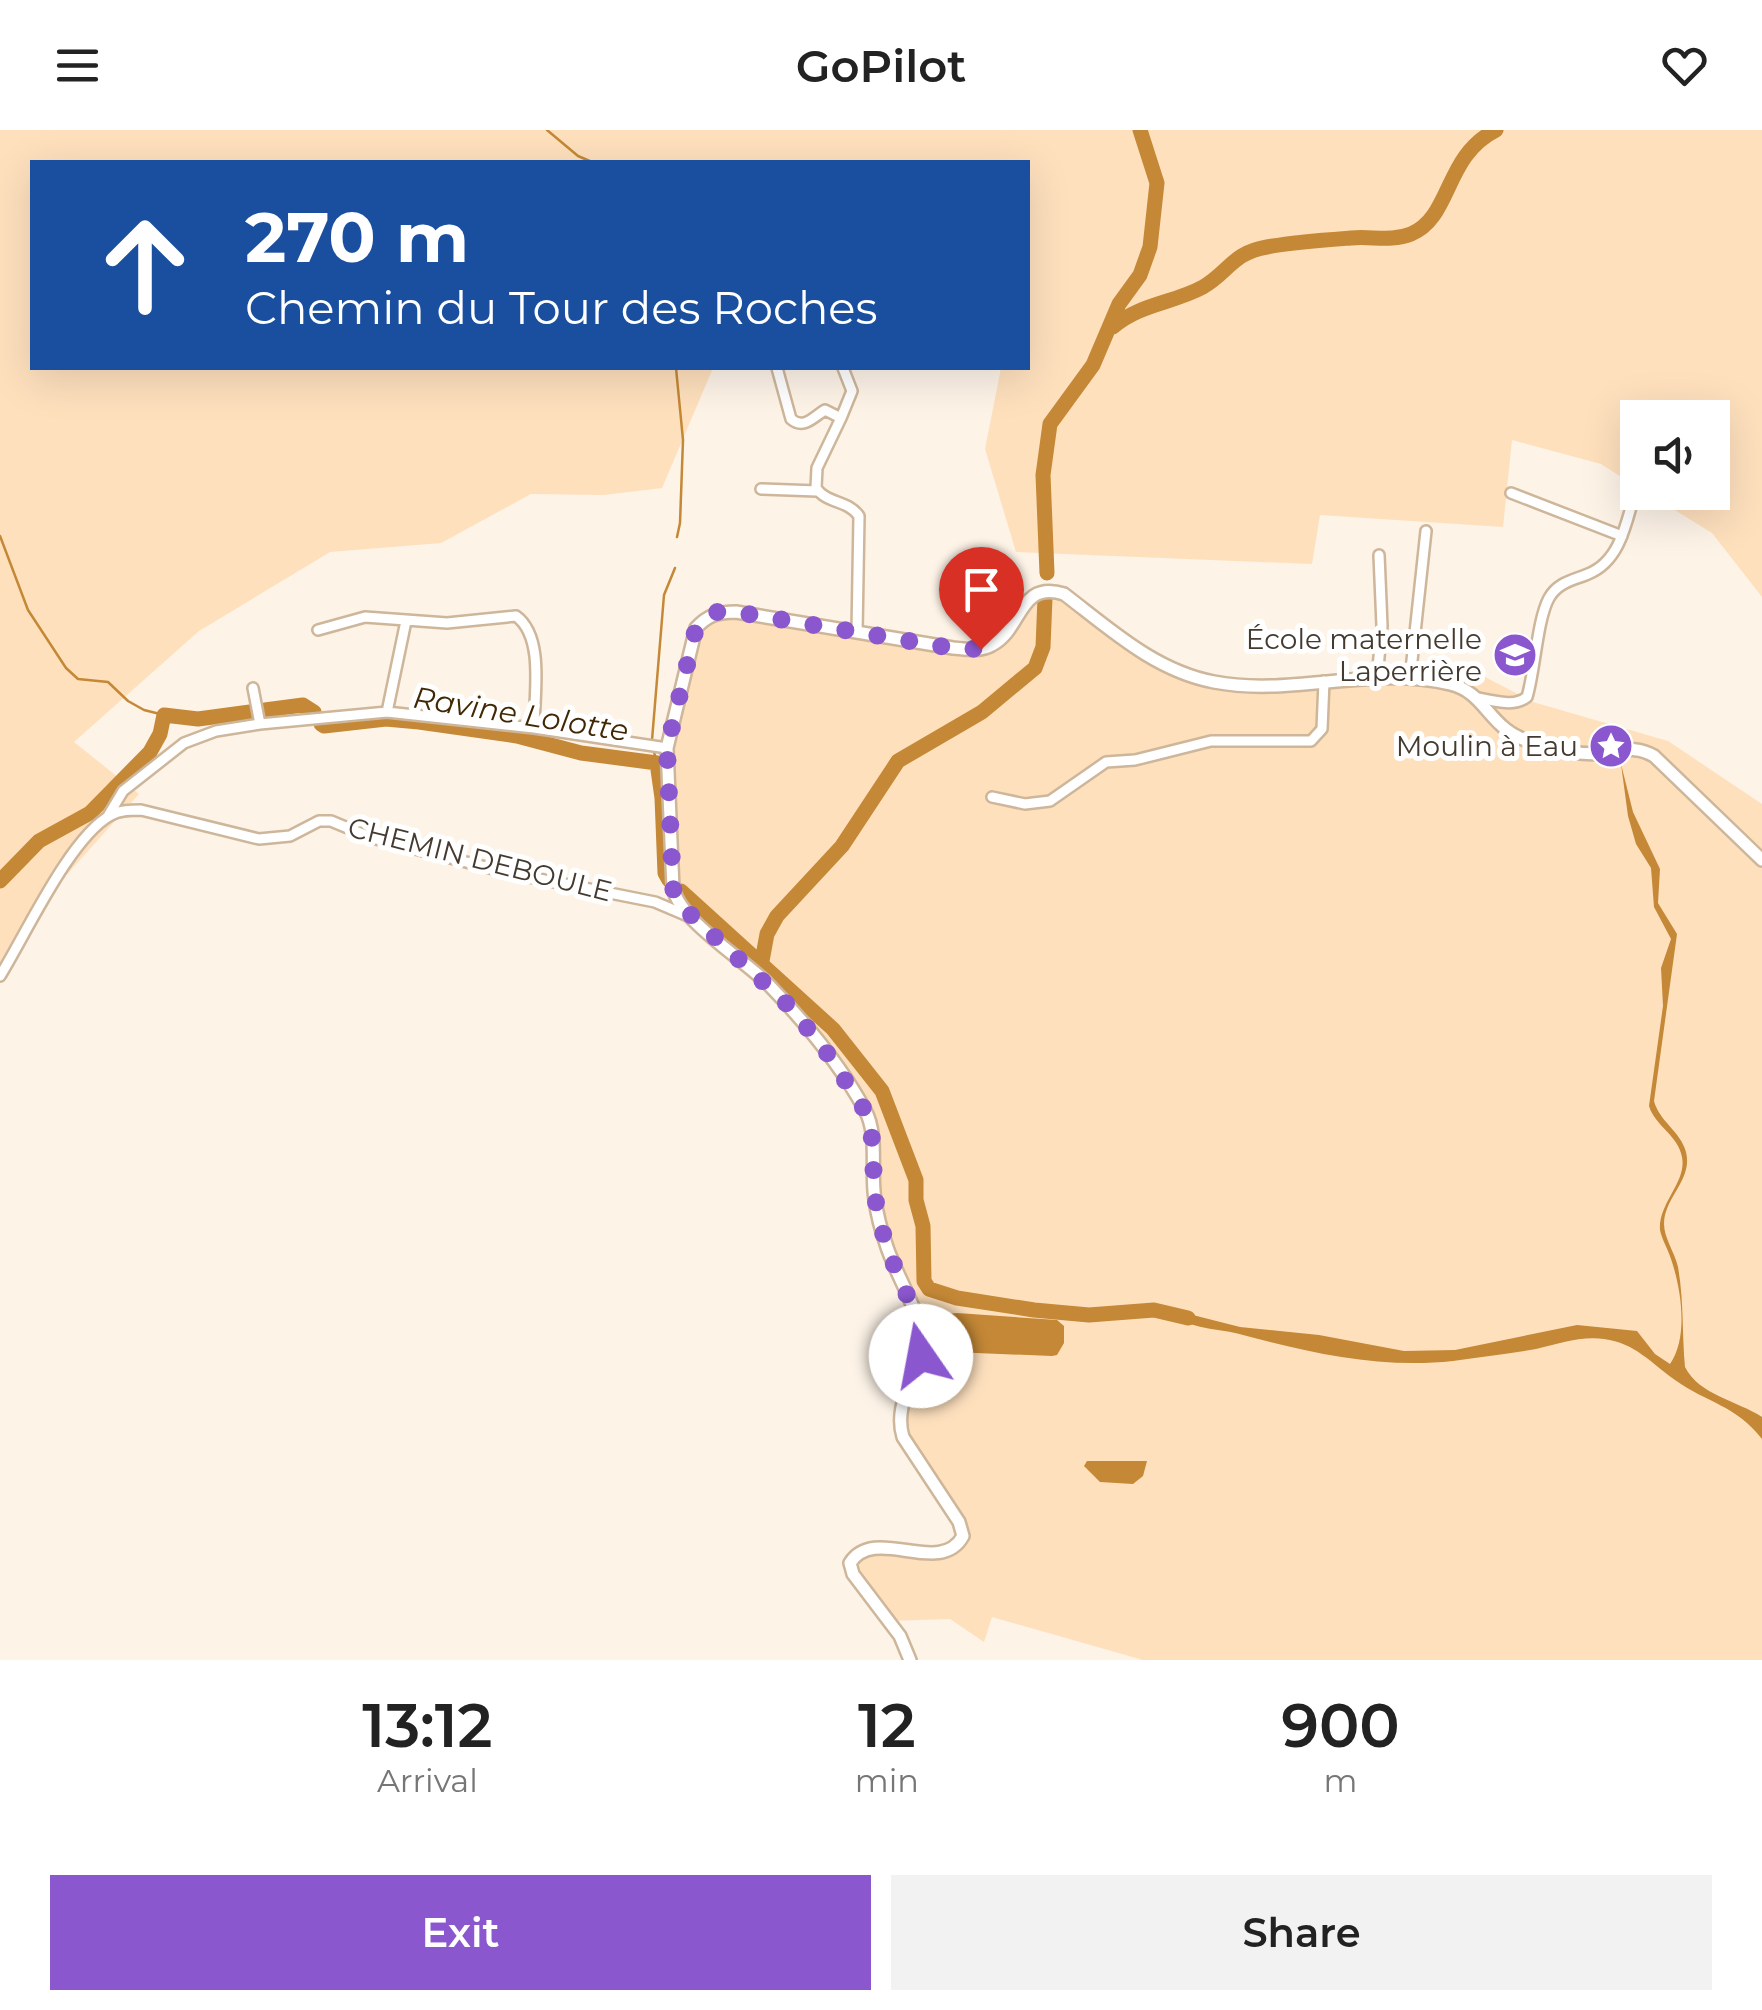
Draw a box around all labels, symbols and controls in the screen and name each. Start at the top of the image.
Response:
icon: menu [50,38,105,93]
text: GoPilot [796,38,966,93]
icon: heart [1657,38,1712,93]
text: 270 m [245,194,469,280]
icon: ahead [80,200,210,330]
text: Chemin du Tour des Roches [245,280,878,335]
map controls [1620,400,1730,510]
button: sound [1620,400,1730,510]
pin [939,547,1024,650]
icon: arrive [954,562,1009,617]
place label: École maternelle Laperrière [1246,622,1482,688]
school or university icon: École maternelle Laperrière [1492,632,1538,678]
water label: Ravine Lolotte [411,679,631,749]
place icon: Moulin à Eau [1588,723,1634,769]
place label: Moulin à Eau [1396,729,1578,763]
street label: CHEMIN DEBOULE [345,810,615,908]
position arrow [869,1304,973,1408]
text: 13:12 [362,1689,493,1762]
text: 12 [858,1689,916,1762]
text: 900 [1281,1689,1400,1762]
text: Arrival [377,1761,478,1800]
text: min [855,1761,919,1800]
text: m [1324,1761,1357,1800]
button: Exit [50,1875,871,1990]
button: Share [891,1875,1712,1990]

